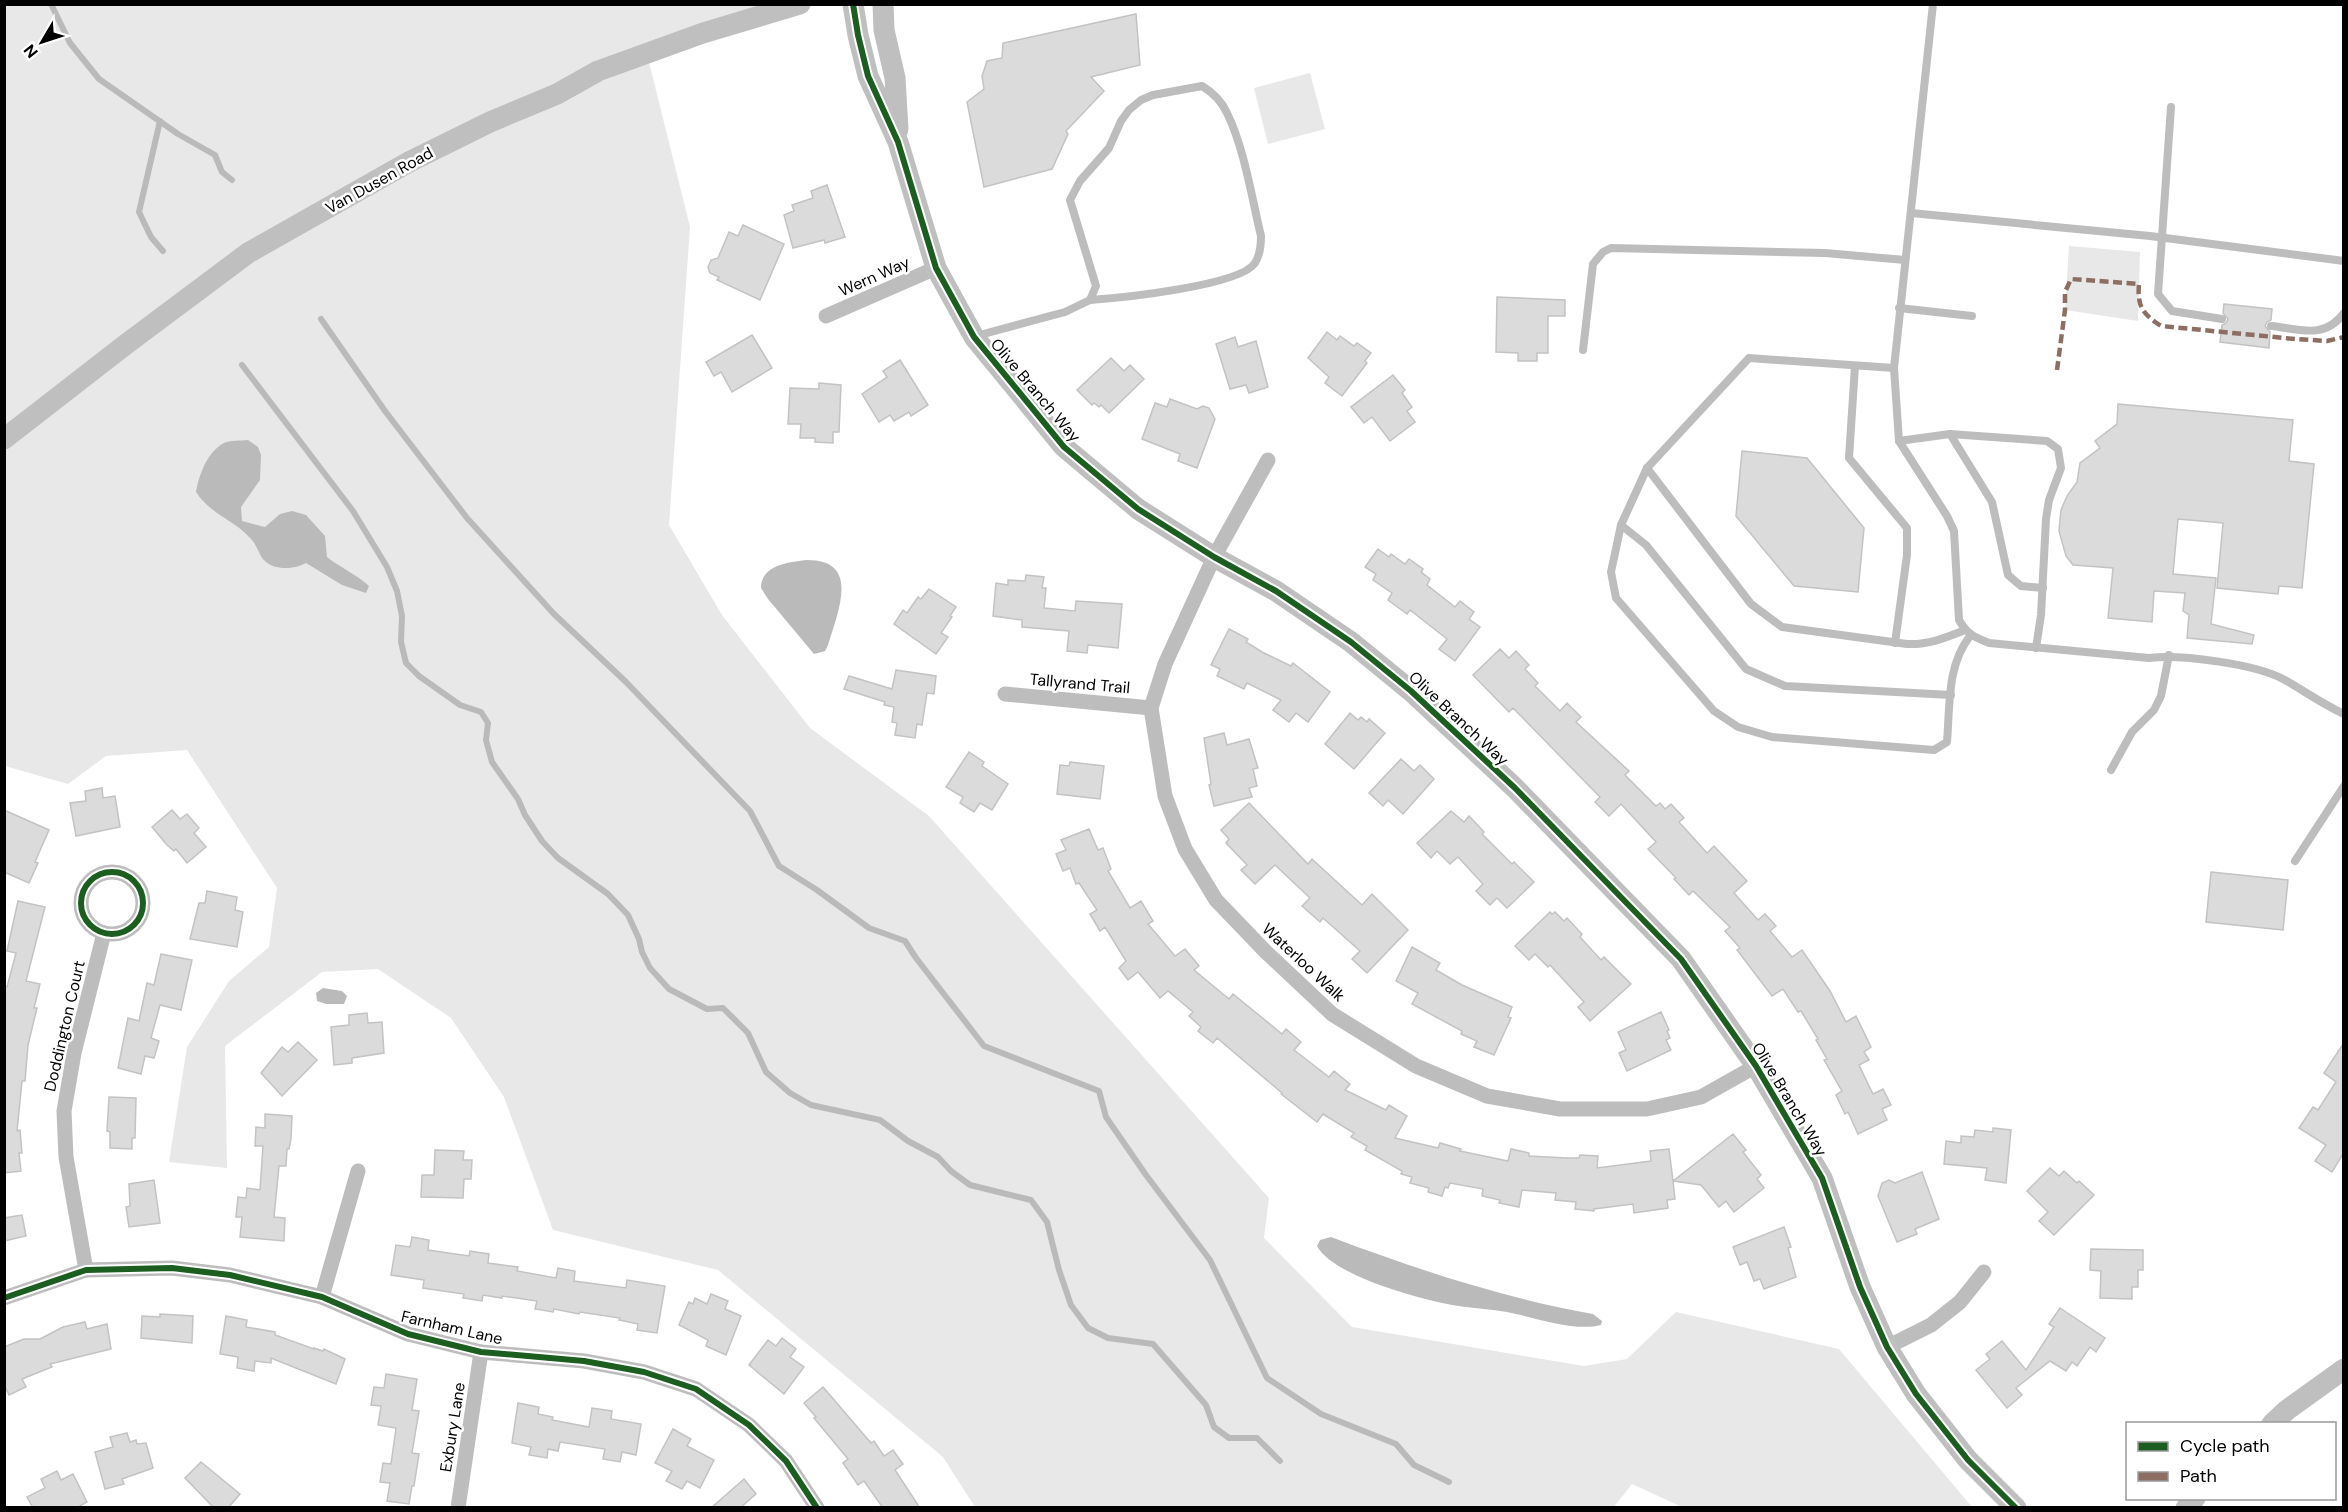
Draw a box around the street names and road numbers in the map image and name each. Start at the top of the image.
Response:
street label: Van Dusen Road [322,142,437,219]
street label: Wern Way [836,252,913,301]
street label: Olive Branch Way [986,334,1085,447]
street label: Olive Branch Way [1404,667,1513,770]
street label: Tallyrand Trail [1029,669,1131,698]
street label: Waterloo Walk [1258,919,1350,1006]
street label: Doddington Court [39,959,90,1094]
street label: Olive Branch Way [1747,1038,1832,1160]
street label: Farnham Lane [399,1306,505,1349]
street label: Exbury Lane [435,1381,470,1473]

